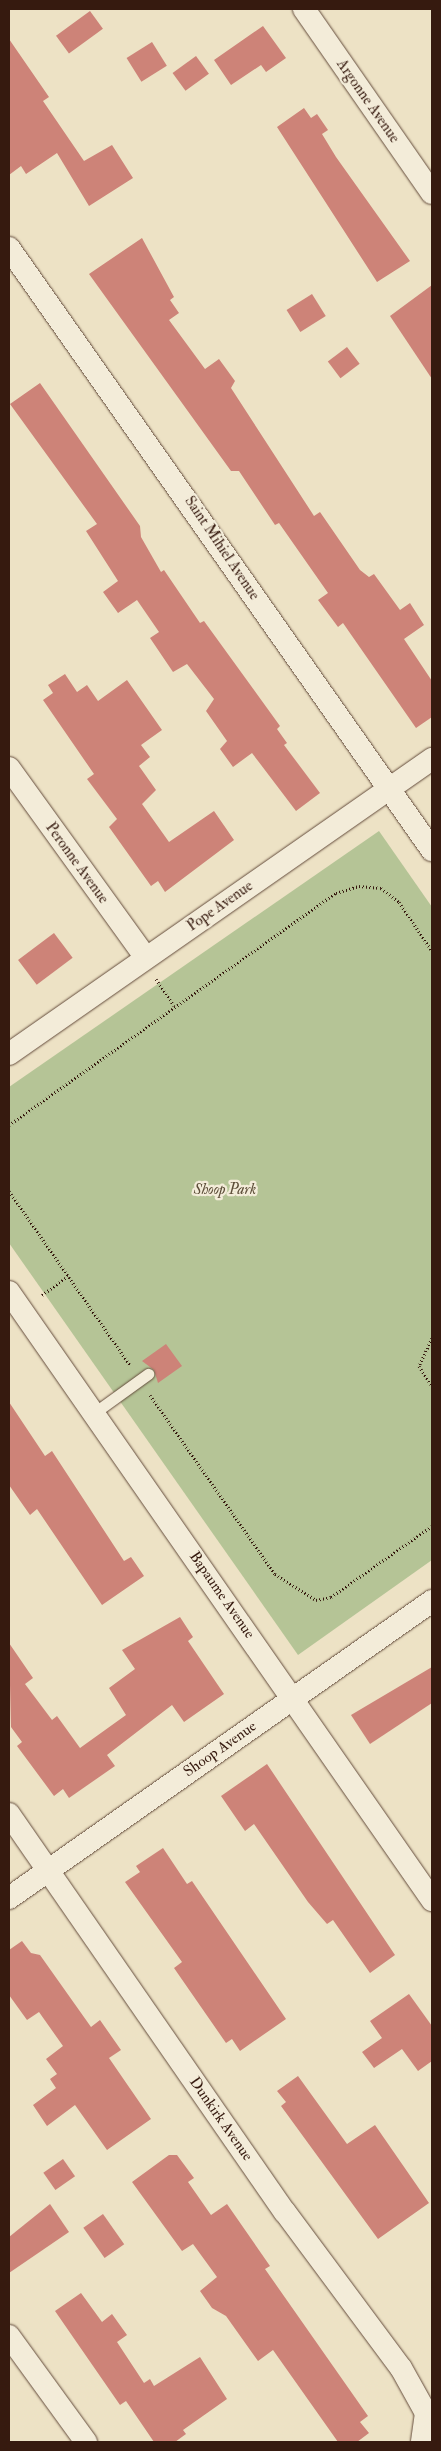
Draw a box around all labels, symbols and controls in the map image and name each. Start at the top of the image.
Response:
street label: Argonne Avenue [333,56,403,146]
street label: Saint Mihiel Avenue [181,493,263,603]
street label: Peronne Avenue [42,819,112,907]
street label: Pope Avenue [184,877,256,935]
park label: Shoop Park [194,1181,256,1199]
street label: Bapaume Avenue [185,1548,259,1642]
street label: Shoop Avenue [180,1717,260,1781]
street label: Dunkirk Avenue [185,2074,257,2164]

